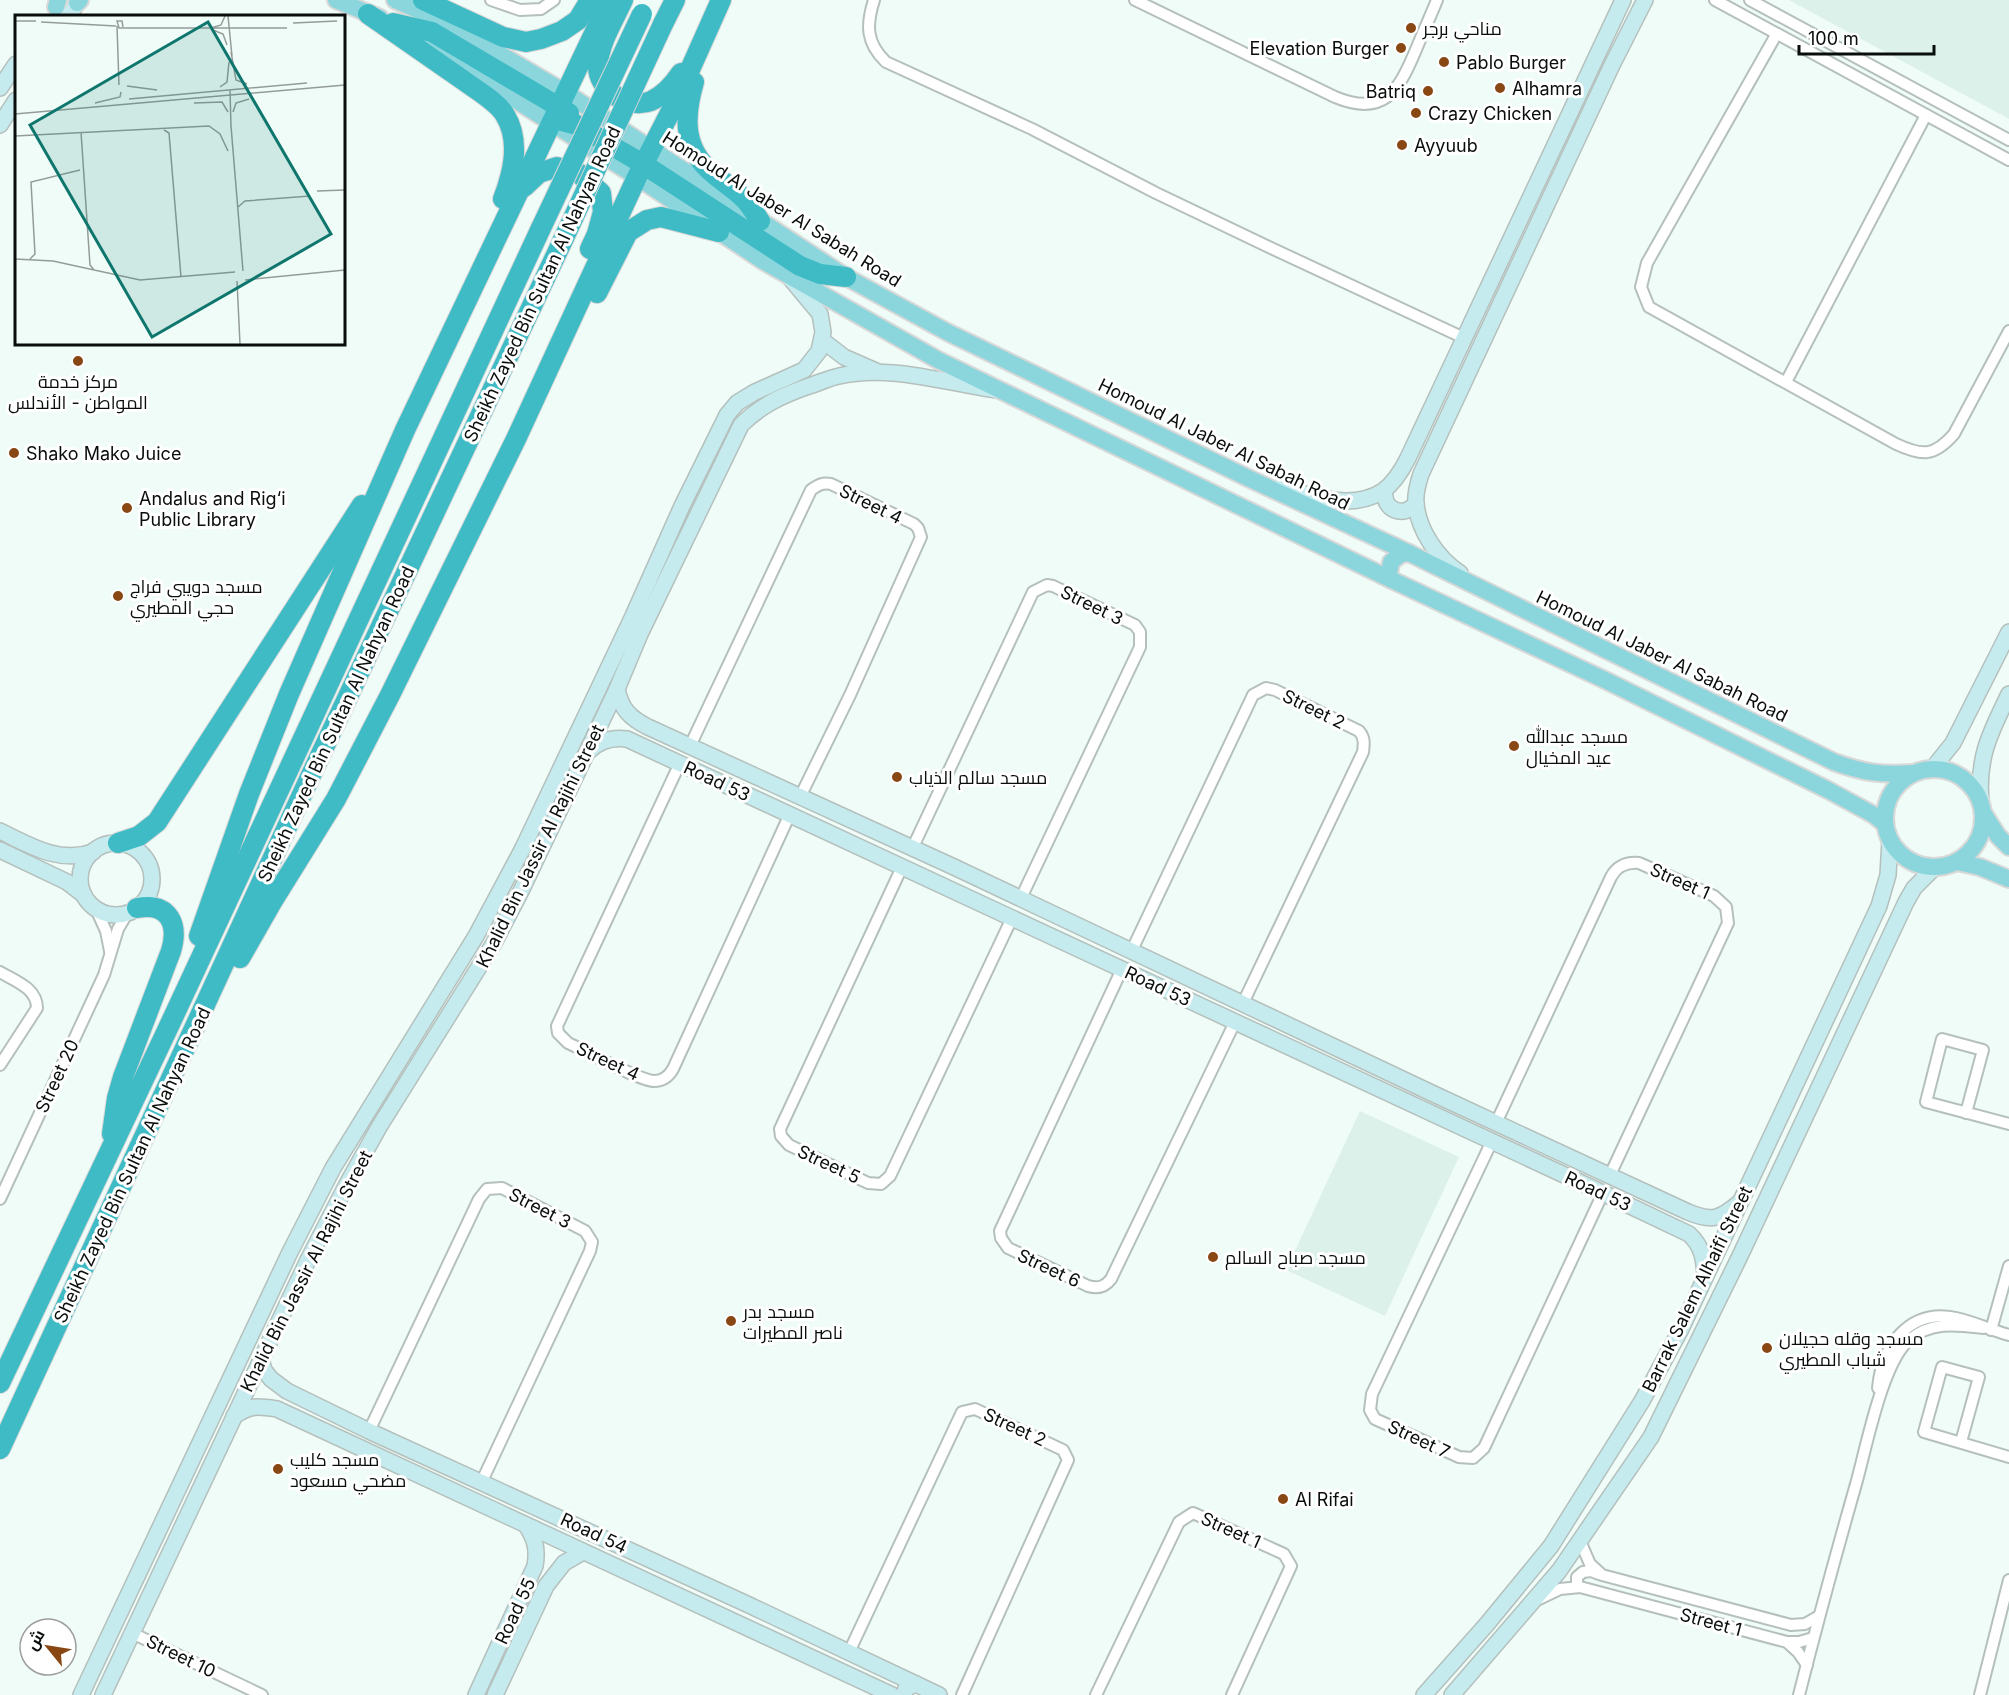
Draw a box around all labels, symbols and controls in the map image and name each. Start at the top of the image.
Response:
inset map [15,15,345,345]
place label: مناحي برجر [1422,18,1502,43]
scale bar [1799,18,1934,56]
marker: مناحي برجر [1404,21,1418,35]
text: 100 m [1808,28,1859,49]
place label: Elevation Burger [1250,38,1389,59]
marker: Elevation Burger [1394,41,1408,55]
place label: Pablo Burger [1456,52,1566,73]
marker: Pablo Burger [1437,55,1451,69]
place label: Alhamra [1512,78,1582,99]
place label: Batriq [1366,81,1416,102]
marker: Alhamra [1493,81,1507,95]
marker: Batriq [1421,84,1435,98]
place label: Crazy Chicken [1428,103,1552,124]
marker: Crazy Chicken [1409,106,1423,120]
street label: Sheikh Zayed Bin Sultan Al Nahyan Road [459,123,625,445]
street label: Homoud Al Jaber Al Sabah Road [659,127,905,291]
place label: Ayyuub [1414,135,1478,156]
marker: Ayyuub [1395,138,1409,152]
marker: مركز خدمة المواطن - الأندلس [71,354,85,368]
place label: مركز خدمة المواطن - الأندلس [8,371,148,414]
street label: Homoud Al Jaber Al Sabah Road [1095,374,1353,514]
place label: Shako Mako Juice [26,443,181,464]
marker: Shako Mako Juice [7,446,21,460]
street label: Street 4 [836,480,906,528]
place label: Andalus and Rig‘i Public Library [139,488,286,530]
marker: Andalus and Rig‘i Public Library [120,501,134,515]
street label: Sheikh Zayed Bin Sultan Al Nahyan Road [253,563,419,885]
place label: مسجد دويبي فراج حجي المطيري [130,576,263,622]
street label: Street 3 [1057,581,1127,629]
street label: Homoud Al Jaber Al Sabah Road [1533,586,1791,726]
marker: مسجد دويبي فراج حجي المطيري [111,589,125,603]
street label: Street 2 [1279,685,1349,733]
street label: Khalid Bin Jassir Al Rajihi Street [472,721,608,971]
place label: مسجد عبدالله عيد المخيال [1526,725,1628,769]
marker: مسجد عبدالله عيد المخيال [1507,739,1521,753]
street label: Road 53 [681,757,753,805]
place label: مسجد سالم الذياب [909,767,1047,790]
marker: مسجد سالم الذياب [890,770,904,784]
street label: Street 1 [1647,859,1713,903]
street label: Road 53 [1122,962,1194,1010]
street label: Sheikh Zayed Bin Sultan Al Nahyan Road [49,1004,215,1326]
street label: Street 20 [31,1036,83,1116]
street label: Street 4 [573,1037,643,1085]
street label: Street 5 [794,1140,864,1188]
street label: Khalid Bin Jassir Al Rajihi Street [236,1147,376,1395]
street label: Road 53 [1562,1167,1634,1215]
street label: Barrak Salem Alhaifi Street [1638,1182,1756,1396]
street label: Street 3 [505,1183,575,1233]
street label: Street 6 [1014,1244,1084,1292]
place label: مسجد صباح السالم [1225,1247,1366,1270]
marker: مسجد صباح السالم [1206,1250,1220,1264]
place label: مسجد بدر ناصر المطيرات [742,1301,843,1344]
marker: مسجد بدر ناصر المطيرات [724,1314,738,1328]
place label: مسجد وقله حجيلان شباب المطيري [1779,1328,1924,1374]
marker: مسجد وقله حجيلان شباب المطيري [1760,1341,1774,1355]
street label: Street 2 [980,1403,1050,1451]
street label: Street 7 [1385,1416,1453,1462]
place label: مسجد كليب مضحي مسعود [290,1449,406,1495]
marker: مسجد كليب مضحي مسعود [271,1462,285,1476]
place label: Al Rifai [1295,1489,1354,1510]
marker: Al Rifai [1276,1492,1290,1506]
street label: Road 54 [557,1508,631,1558]
street label: Street 1 [1198,1508,1264,1552]
street label: Road 55 [491,1575,539,1647]
street label: Street 1 [1678,1604,1744,1640]
north arrow [18,1617,78,1677]
text: ش [21,1626,49,1653]
street label: Street 10 [143,1630,219,1682]

